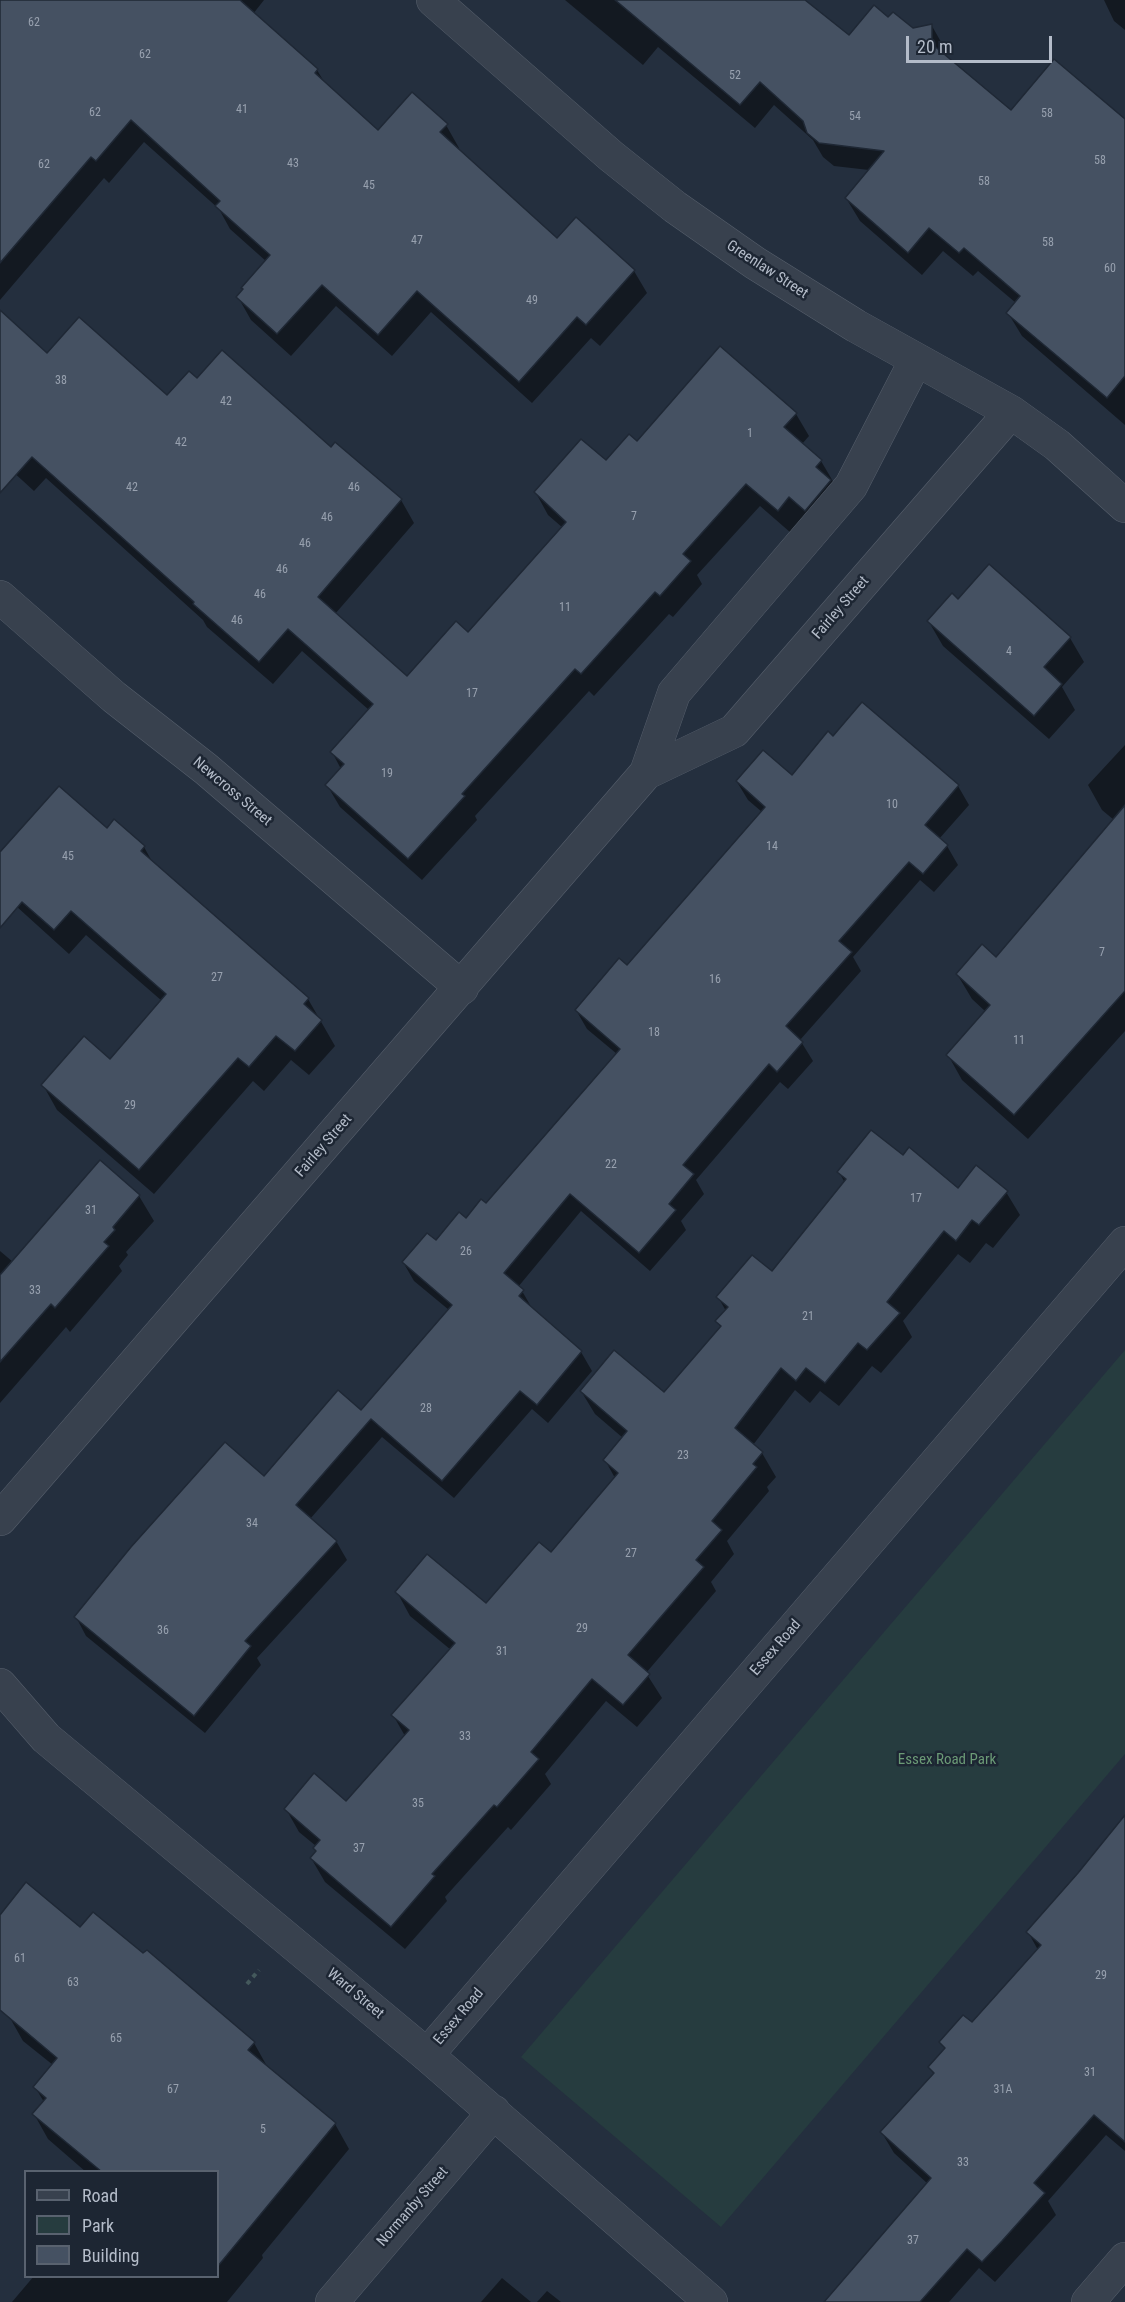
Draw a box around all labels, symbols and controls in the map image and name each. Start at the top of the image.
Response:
house number: 62 [28,16,40,30]
scale bar [909,24,1054,62]
text: 20 m [917,36,952,57]
house number: 62 [139,48,151,62]
house number: 52 [729,69,741,83]
house number: 41 [236,103,248,117]
house number: 62 [89,106,101,120]
house number: 58 [1041,107,1053,121]
house number: 54 [849,110,861,124]
house number: 58 [1094,154,1106,168]
house number: 43 [287,157,299,171]
house number: 62 [38,158,50,172]
house number: 58 [978,175,990,189]
house number: 45 [363,179,375,193]
house number: 47 [411,234,423,248]
house number: 58 [1042,236,1054,250]
street label: Greenlaw Street [723,237,811,303]
house number: 60 [1104,262,1116,276]
house number: 49 [526,294,538,308]
house number: 38 [55,374,67,388]
house number: 42 [220,395,232,409]
house number: 1 [747,427,753,441]
house number: 42 [175,436,187,450]
house number: 42 [126,481,138,495]
house number: 46 [348,481,360,495]
house number: 7 [631,510,637,524]
house number: 46 [321,511,333,525]
house number: 46 [299,537,311,551]
house number: 46 [276,563,288,577]
street label: Fairley Street [809,573,873,643]
house number: 46 [254,588,266,602]
house number: 11 [559,601,571,615]
house number: 46 [231,614,243,628]
house number: 4 [1006,645,1012,659]
house number: 17 [466,687,478,701]
street label: Newcross Street [189,754,275,830]
house number: 19 [381,767,393,781]
house number: 10 [886,798,898,812]
house number: 14 [766,840,778,854]
house number: 45 [62,850,74,864]
house number: 7 [1099,946,1105,960]
house number: 27 [211,971,223,985]
house number: 16 [709,973,721,987]
house number: 18 [648,1026,660,1040]
house number: 11 [1013,1034,1025,1048]
house number: 29 [124,1099,136,1113]
street label: Fairley Street [292,1111,356,1181]
house number: 22 [605,1158,617,1172]
house number: 17 [910,1192,922,1206]
house number: 31 [85,1204,97,1218]
house number: 26 [460,1245,472,1259]
house number: 33 [29,1284,41,1298]
house number: 21 [802,1310,814,1324]
house number: 28 [420,1402,432,1416]
house number: 23 [677,1449,689,1463]
house number: 34 [246,1517,258,1531]
house number: 27 [625,1547,637,1561]
street label: Essex Road [747,1616,805,1680]
house number: 29 [576,1622,588,1636]
house number: 36 [157,1624,169,1638]
house number: 31 [496,1645,508,1659]
house number: 33 [459,1730,471,1744]
park label: Essex Road Park [898,1751,996,1769]
house number: 35 [412,1797,424,1811]
house number: 37 [353,1842,365,1856]
house number: 61 [14,1952,26,1966]
street label: Ward Street [323,1965,387,2023]
house number: 29 [1095,1969,1107,1983]
house number: 63 [67,1976,79,1990]
street label: Essex Road [430,1985,488,2049]
house number: 65 [110,2032,122,2046]
house number: 31 [1084,2066,1096,2080]
house number: 67 [167,2083,179,2097]
house number: 31A [994,2083,1012,2097]
house number: 5 [260,2123,266,2137]
house number: 33 [957,2156,969,2170]
street label: Normanby Street [374,2164,452,2250]
legend [24,2170,219,2278]
text: Road [82,2185,118,2206]
text: Park [82,2215,114,2236]
house number: 37 [907,2234,919,2248]
text: Building [82,2245,139,2266]

